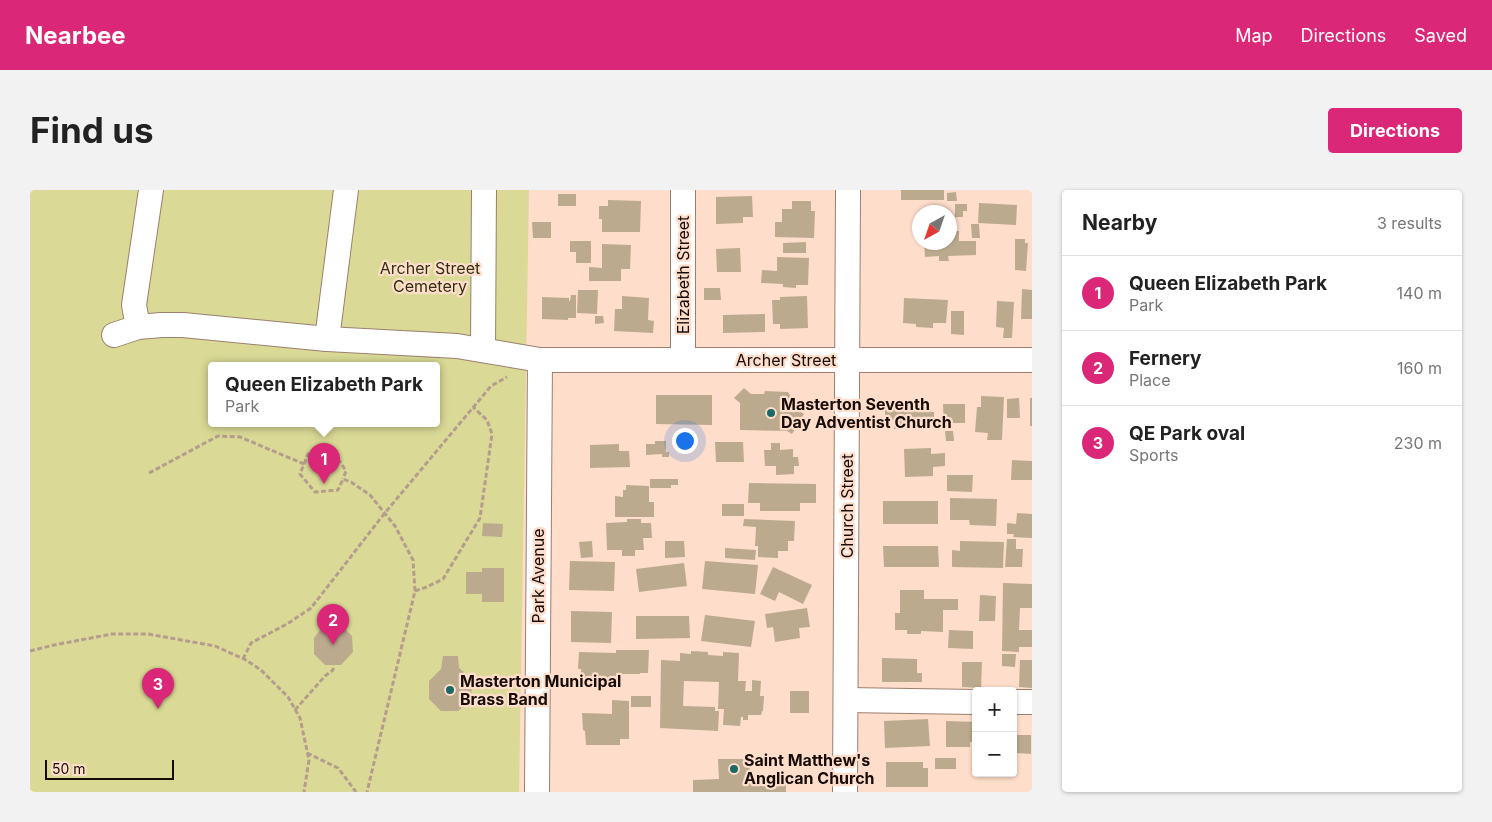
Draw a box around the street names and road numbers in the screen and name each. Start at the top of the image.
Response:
street label: Elizabeth Street [673,216,693,334]
street label: Archer Street [736,350,836,370]
street label: Church Street [837,454,857,558]
street label: Park Avenue [528,529,548,623]

